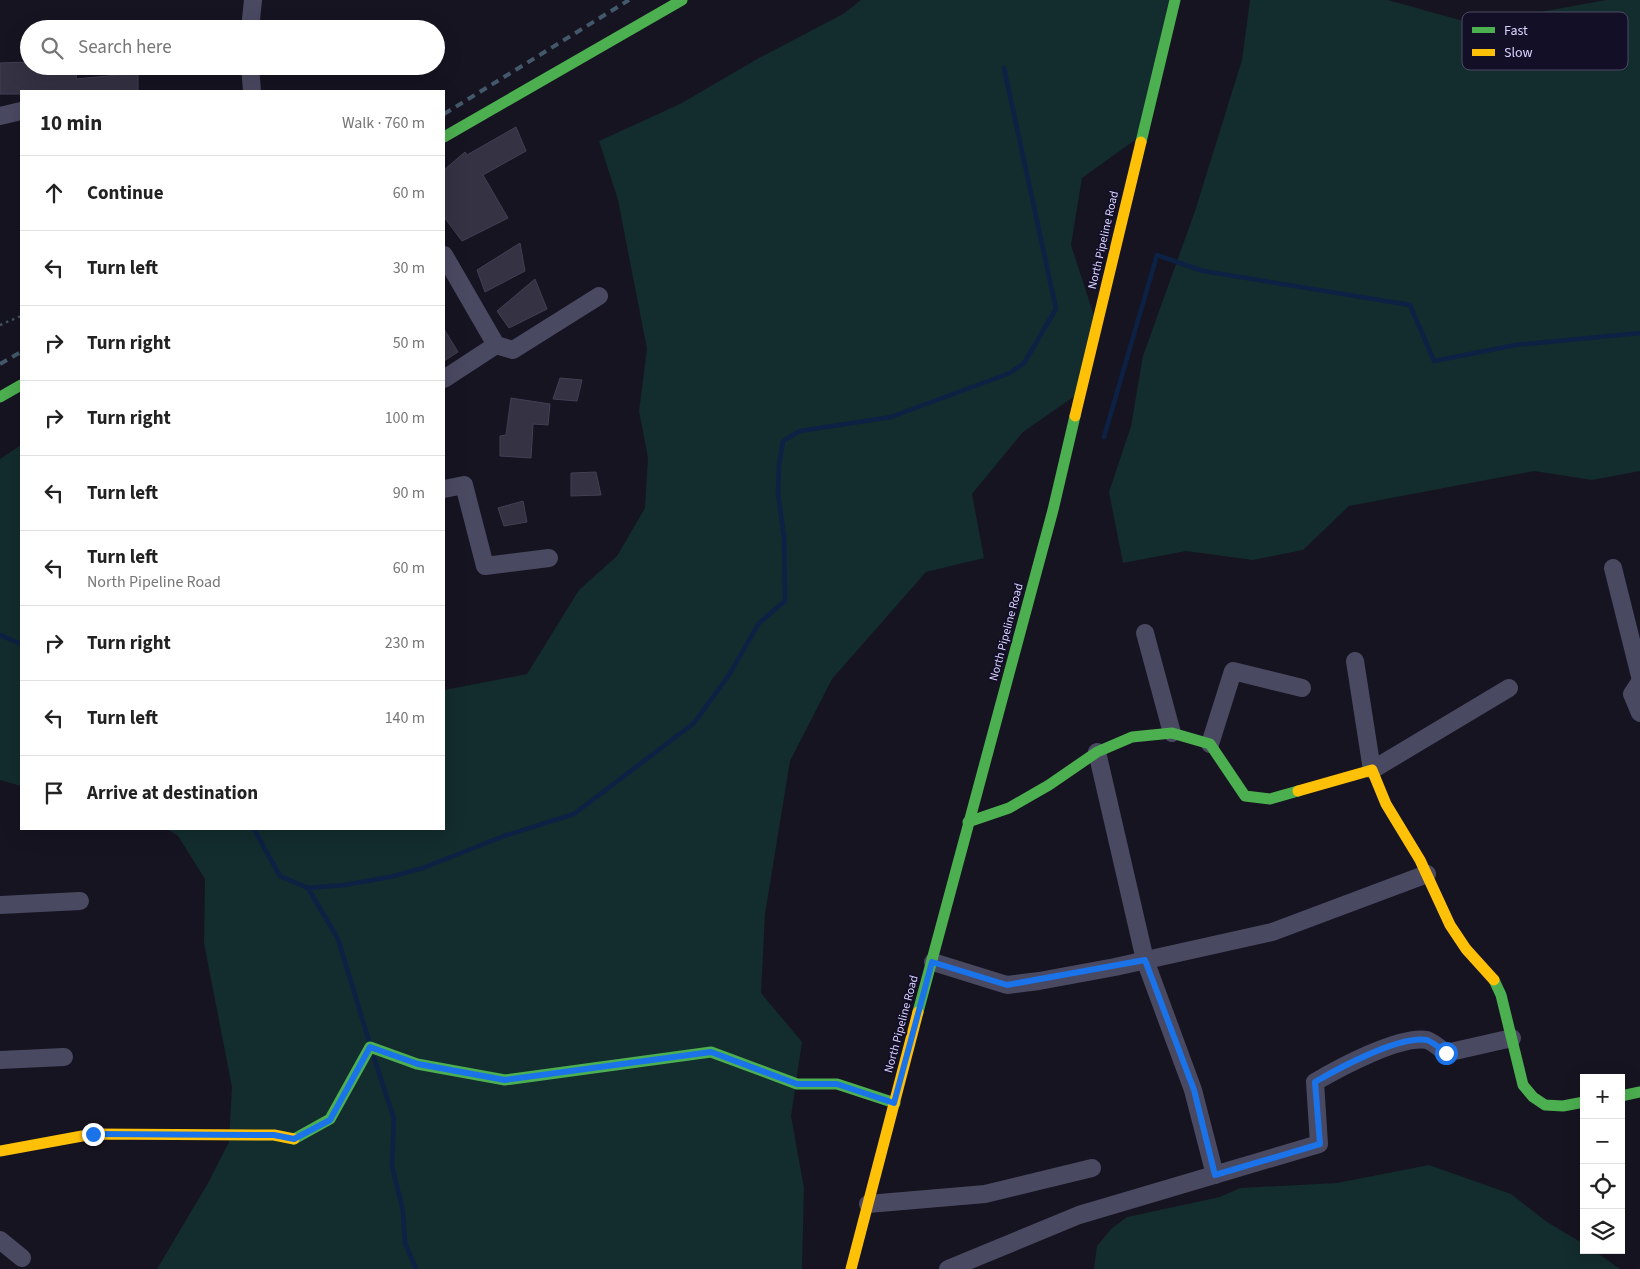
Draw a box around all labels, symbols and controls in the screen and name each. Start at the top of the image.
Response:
legend [1462,12,1628,70]
search box [20,20,445,75]
text: Fast [1504,21,1528,41]
icon: search [38,34,66,62]
text: Search here [78,34,172,61]
text: Slow [1504,43,1533,63]
text: 10 min [40,108,102,138]
text: Walk · 760 m [342,112,425,134]
icon: ahead [40,179,68,207]
text: Continue [87,180,164,207]
text: 60 m [393,182,425,204]
street label: North Pipeline Road [1084,189,1123,291]
icon: left [40,254,68,282]
text: Turn left [87,255,158,282]
text: 30 m [393,257,425,279]
icon: right [40,329,68,357]
text: Turn right [87,330,171,357]
text: 50 m [393,332,425,354]
icon: right [40,404,68,432]
text: Turn right [87,405,171,432]
text: 100 m [385,407,425,429]
icon: left [40,479,68,507]
text: Turn left [87,480,158,507]
text: 90 m [393,482,425,504]
text: Turn left [87,544,158,571]
icon: left [40,554,68,582]
text: 60 m [393,557,425,579]
text: North Pipeline Road [87,571,221,593]
street label: North Pipeline Road [985,581,1028,683]
icon: right [40,629,68,657]
text: Turn right [87,630,171,657]
text: 230 m [385,632,425,654]
icon: left [40,704,68,732]
text: Turn left [87,705,158,732]
text: 140 m [385,707,425,729]
icon: arrive [40,779,68,807]
text: Arrive at destination [87,780,258,807]
street label: North Pipeline Road [880,973,923,1075]
route start [1435,1042,1458,1065]
map controls [1580,1074,1625,1254]
button: + [1580,1074,1625,1119]
button: − [1580,1119,1625,1164]
route end [82,1123,105,1146]
button: locate [1580,1164,1625,1209]
button: layers [1580,1209,1625,1254]

